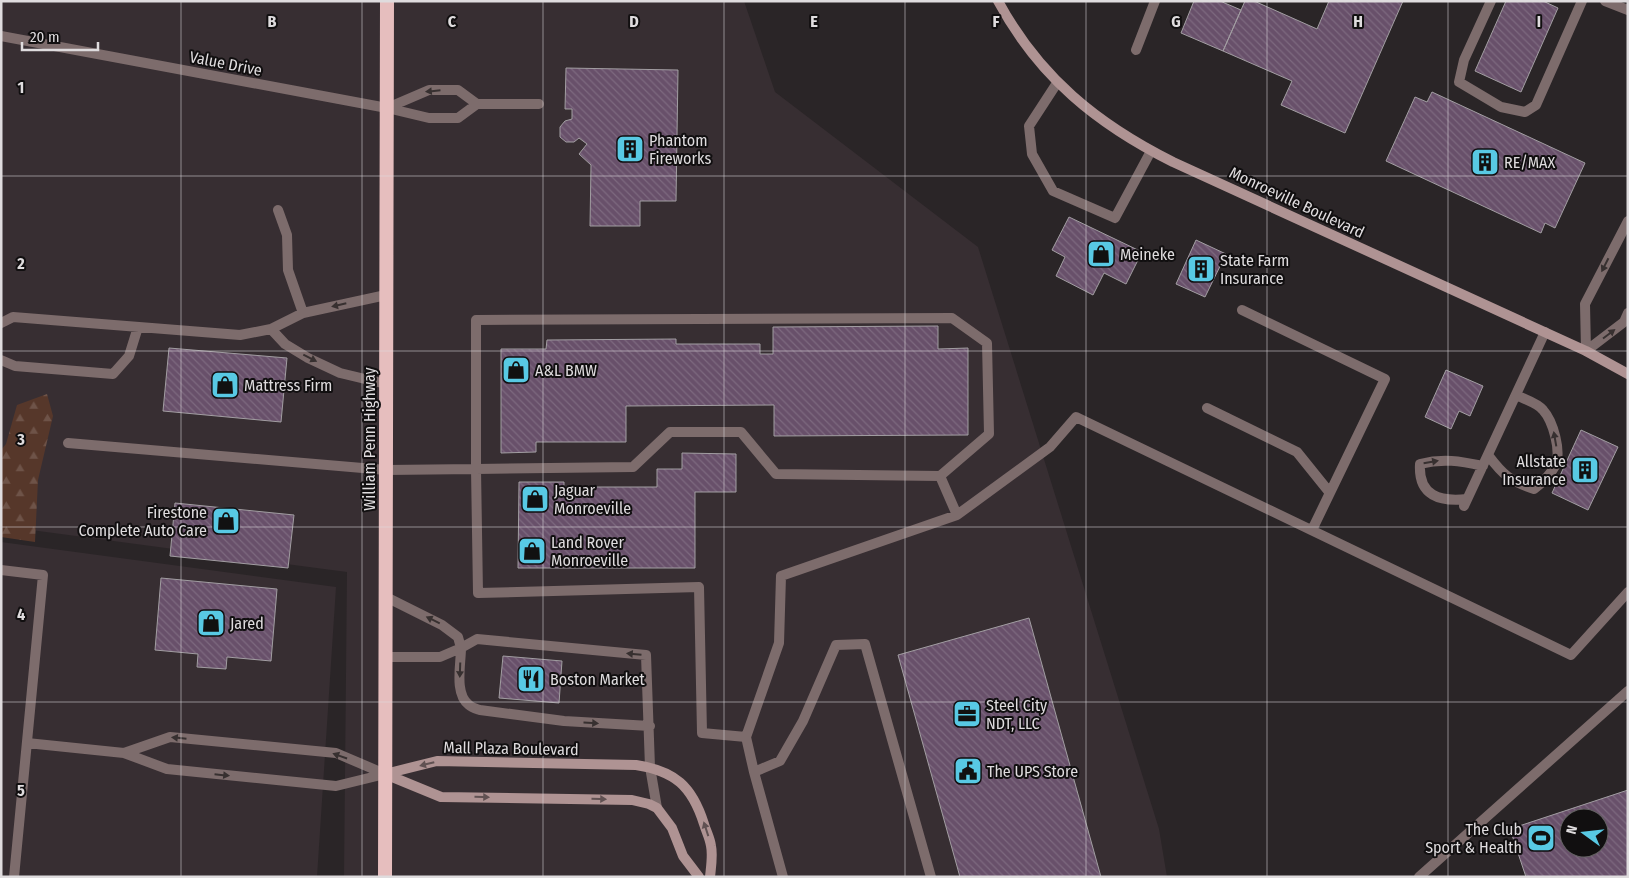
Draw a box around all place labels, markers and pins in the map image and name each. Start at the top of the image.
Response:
place label: Phantom Fireworks [649,131,711,168]
building icon: Phantom Fireworks [615,134,645,164]
building icon: RE/MAX [1470,147,1500,177]
place label: RE/MAX [1504,153,1556,172]
shop icon: Meineke [1086,239,1116,269]
place label: Meineke [1120,245,1175,264]
place label: State Farm Insurance [1220,251,1289,288]
building icon: State Farm Insurance [1186,254,1216,284]
shop icon: A&L BMW [501,355,531,385]
place label: A&L BMW [535,361,597,380]
shop icon: Mattress Firm [210,370,240,400]
place label: Mattress Firm [244,376,332,395]
place label: Allstate Insurance [1502,452,1566,489]
building icon: Allstate Insurance [1570,455,1600,485]
place label: Jaguar Monroeville [554,481,631,518]
shop icon: Jaguar Monroeville [520,484,550,514]
place label: Firestone Complete Auto Care [78,503,207,540]
shop icon: Firestone Complete Auto Care [211,506,241,536]
place label: Land Rover Monroeville [551,533,628,570]
shop icon: Land Rover Monroeville [517,536,547,566]
shop icon: Jared [196,608,226,638]
place label: Jared [230,614,264,633]
restaurant icon: Boston Market [516,664,546,694]
place label: Boston Market [550,670,646,689]
place label: Steel City NDT, LLC [986,696,1048,733]
office icon: Steel City NDT, LLC [952,699,982,729]
public building icon: The UPS Store [953,756,983,786]
place label: The UPS Store [987,762,1078,781]
place label: The Club Sport & Health [1425,820,1522,857]
sports icon: The Club Sport & Health [1526,823,1556,853]

